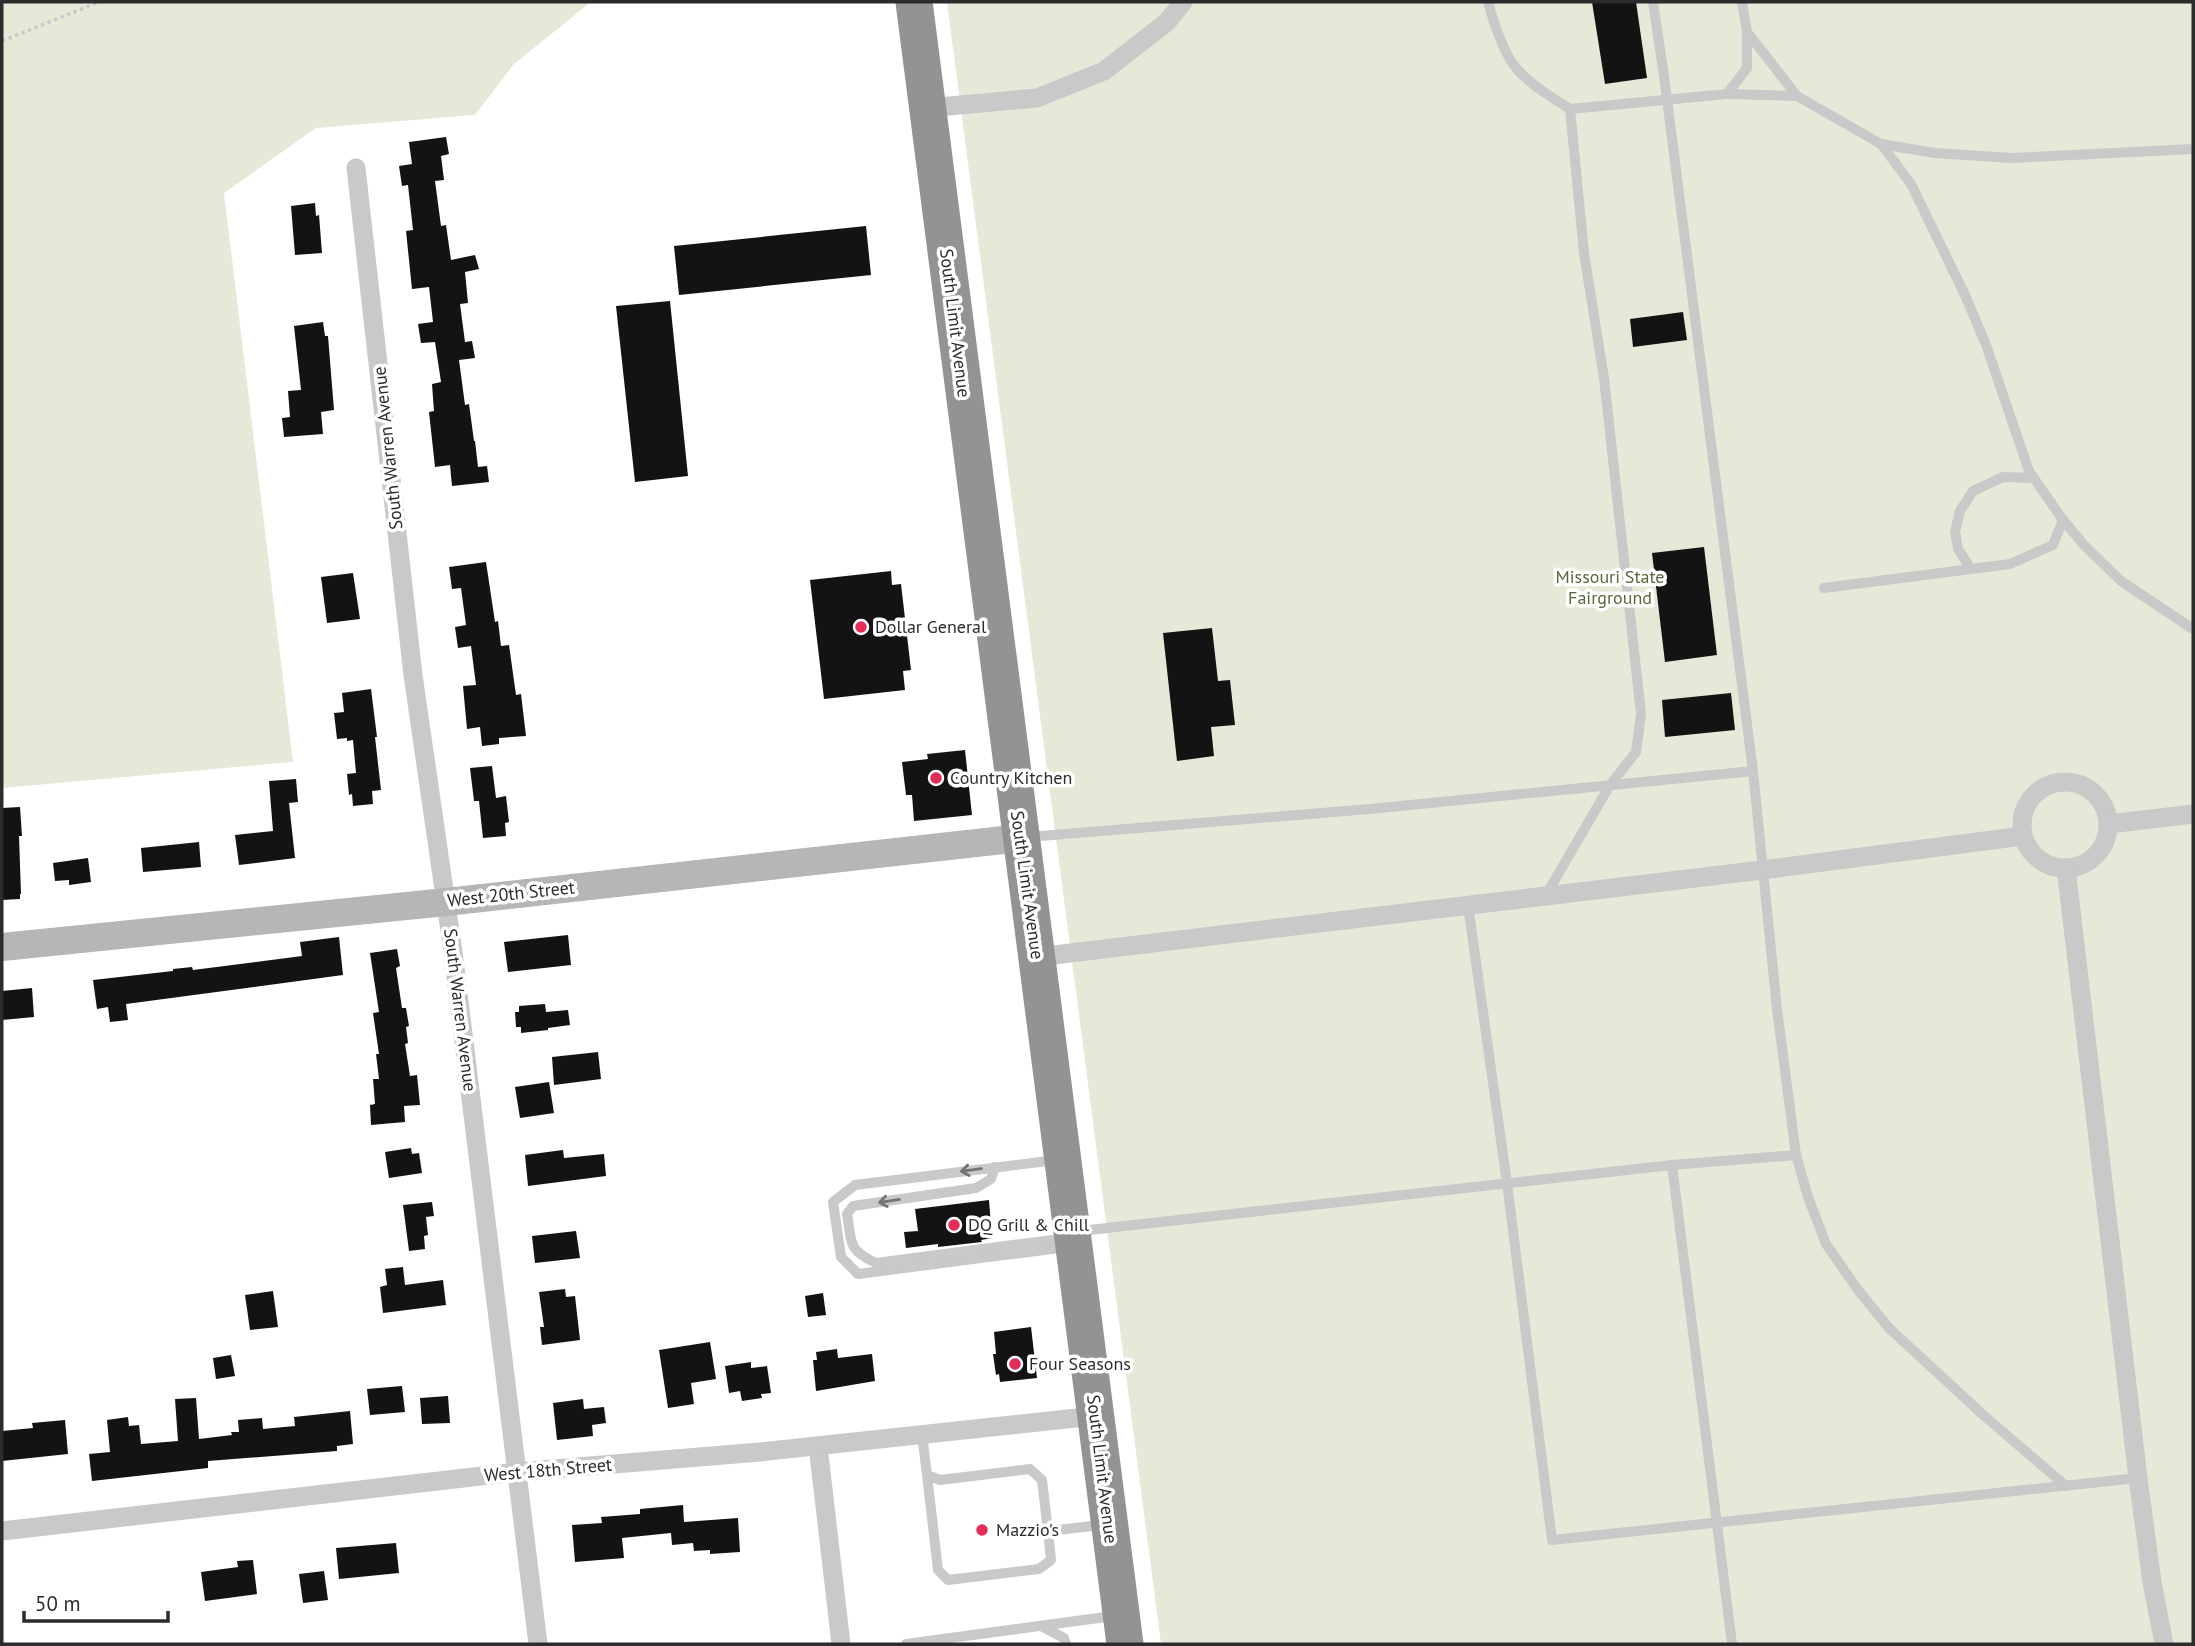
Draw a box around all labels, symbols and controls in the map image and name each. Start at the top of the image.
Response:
street label: South Limit Avenue [935,247,976,399]
street label: South Warren Avenue [367,365,408,531]
park label: Missouri State Fairground [1556,565,1664,609]
place label: Dollar General [875,615,987,638]
marker: Dollar General [853,619,869,635]
place label: Country Kitchen [950,766,1072,789]
marker: Country Kitchen [928,770,944,786]
street label: South Limit Avenue [1006,809,1049,961]
street label: West 20th Street [446,875,576,912]
street label: South Warren Avenue [439,927,482,1093]
one-way arrow [960,1164,983,1177]
one-way arrow [879,1195,901,1208]
place label: DQ Grill & Chill [968,1213,1090,1236]
marker: DQ Grill & Chill [946,1217,962,1233]
place label: Four Seasons [1029,1352,1131,1375]
marker: Four Seasons [1007,1356,1023,1372]
street label: South Limit Avenue [1082,1393,1123,1545]
street label: West 18th Street [483,1452,613,1487]
place label: Mazzio's [996,1518,1059,1541]
marker: Mazzio's [974,1522,990,1538]
scale bar [24,1580,168,1624]
text: 50 m [35,1590,81,1617]

